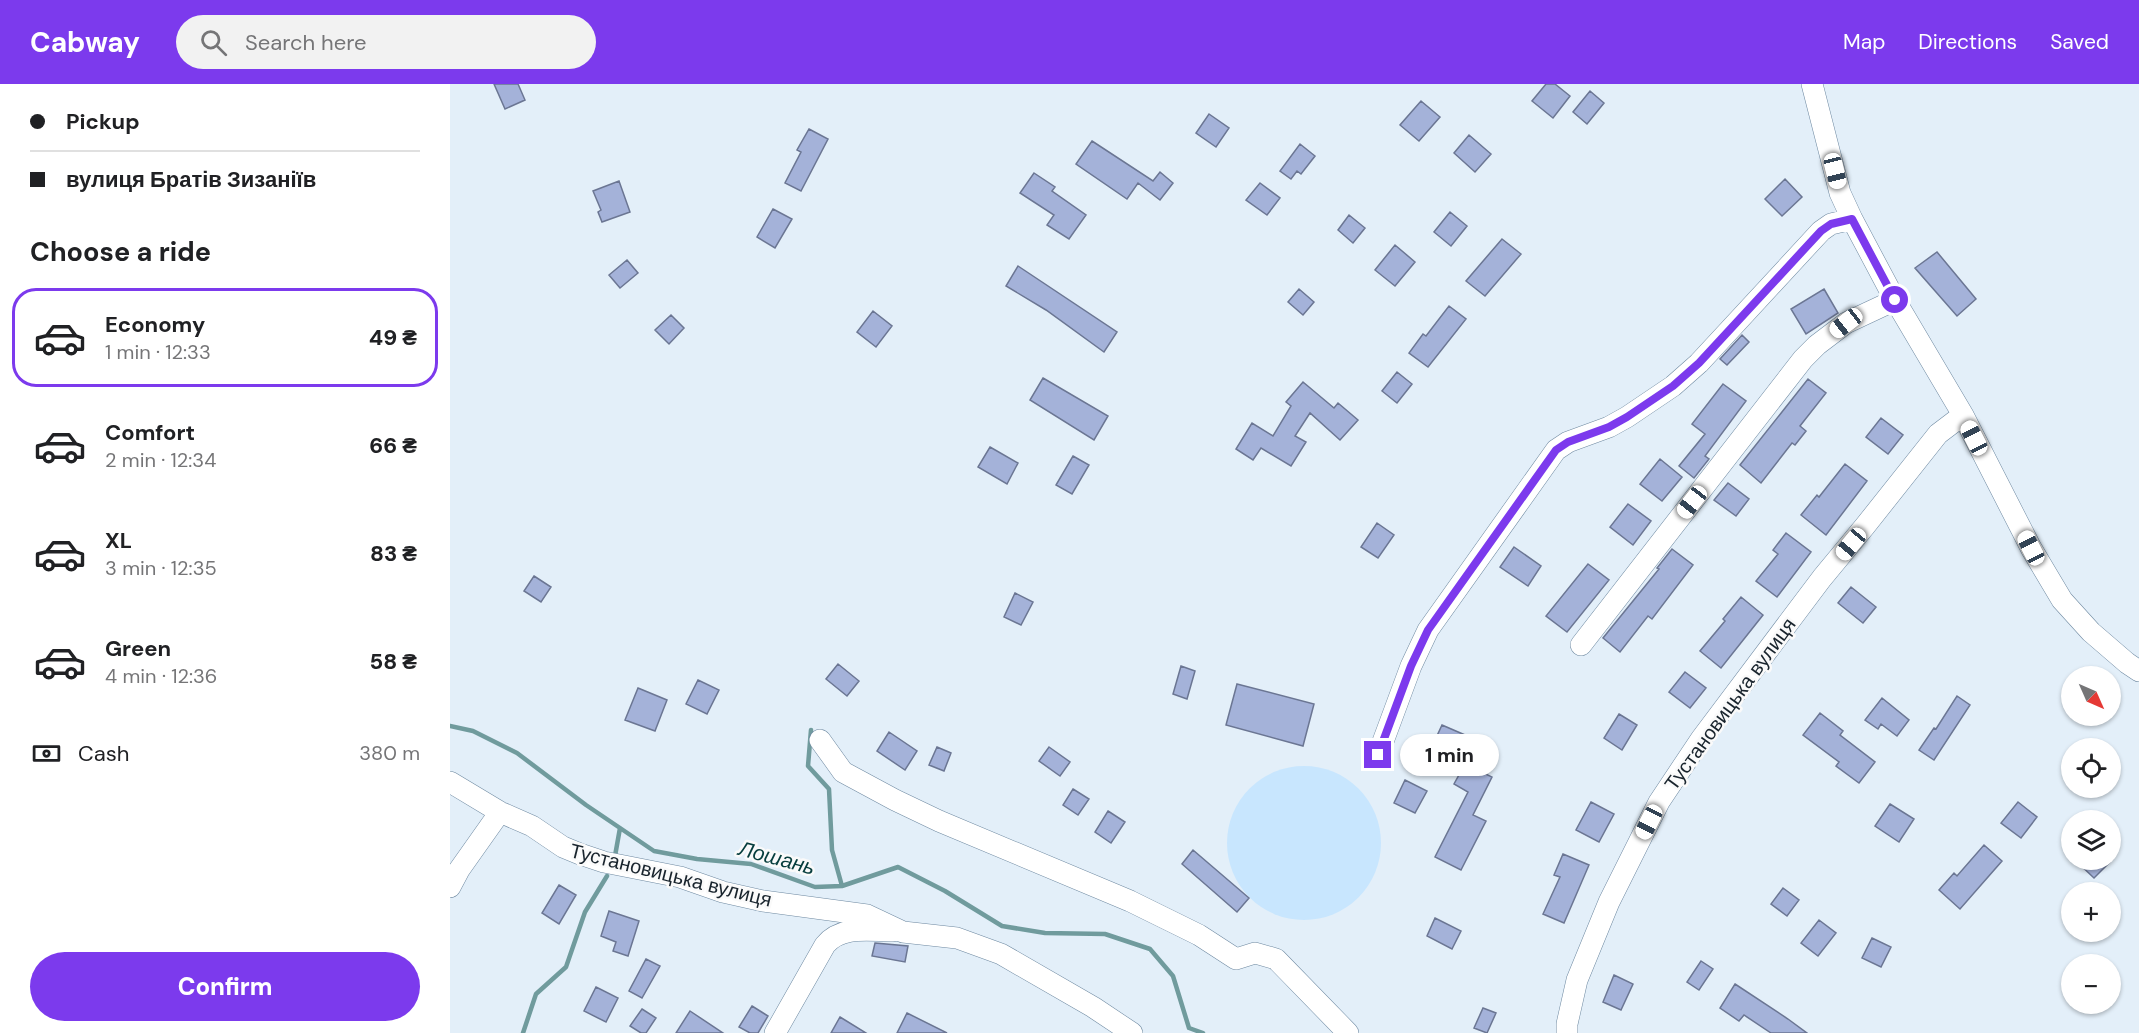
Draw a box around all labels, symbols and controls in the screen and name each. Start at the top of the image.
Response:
search box [176,15,596,69]
text: Cabway [30,24,140,61]
icon: search [197,26,230,59]
text: Search here [245,28,366,57]
text: Map [1843,28,1885,56]
text: Directions [1918,28,2017,56]
text: Saved [2050,28,2109,56]
text: Pickup [66,107,140,136]
car [1822,151,1848,191]
text: вулиця Братів Зизаніїв [66,165,316,194]
text: Choose a ride [30,234,211,269]
route start [1881,286,1908,313]
car [1826,305,1866,341]
text: Economy [105,310,205,339]
icon: car [33,311,87,365]
text: 49 ₴ [369,323,417,352]
text: 1 min · 12:33 [105,339,211,365]
text: Comfort [105,418,195,447]
car [1958,418,1990,458]
icon: car [33,419,87,473]
text: 66 ₴ [369,431,417,460]
text: 2 min · 12:34 [105,447,216,473]
car [1674,482,1710,522]
car [1833,524,1869,564]
text: XL [105,526,132,555]
icon: car [33,527,87,581]
car [2015,528,2047,568]
text: 83 ₴ [370,539,417,568]
text: 3 min · 12:35 [105,555,217,581]
street label: Тустановицька вулиця [1659,613,1801,795]
text: Green [105,634,171,663]
icon: car [33,635,87,689]
text: 58 ₴ [370,647,417,676]
text: 4 min · 12:36 [105,663,217,689]
north arrow [2061,666,2121,726]
map controls [2061,666,2121,1014]
callout: 1 min [1399,734,1498,776]
icon: cash [30,737,63,770]
button: locate [2061,738,2121,798]
text: Cash [78,739,129,768]
text: 380 m [359,740,420,766]
route end [1364,741,1391,768]
text: 1 min [1425,742,1474,768]
car [1633,802,1665,842]
button: layers [2061,810,2121,870]
water label: Лошань [734,834,818,882]
street label: Тустановицька вулиця [567,837,775,913]
button: + [2061,882,2121,942]
button: Confirm [30,952,420,1021]
button: − [2061,954,2121,1014]

